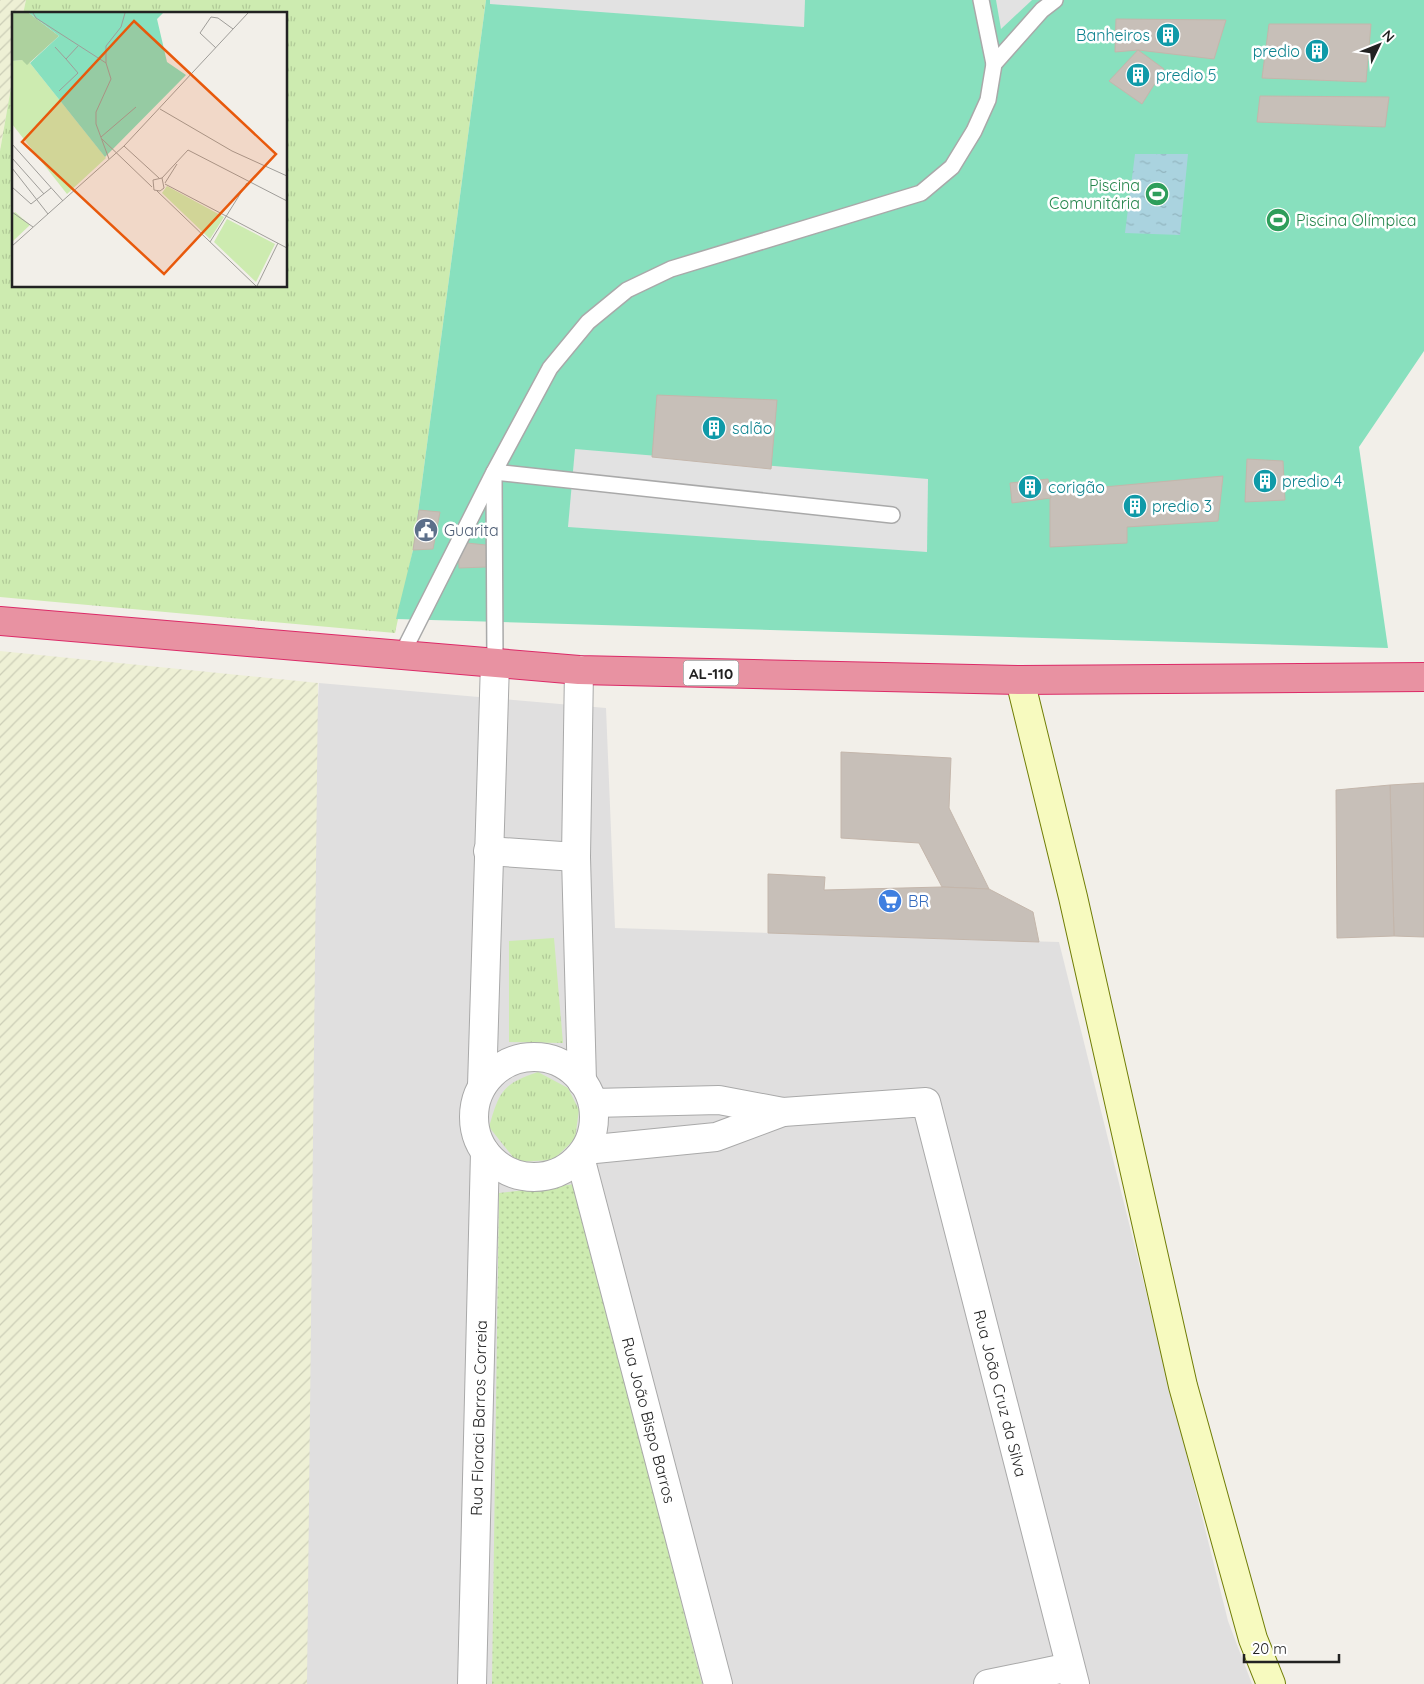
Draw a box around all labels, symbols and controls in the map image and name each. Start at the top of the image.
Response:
inset map [12,12,288,288]
north arrow [1354,20,1404,70]
building icon: Banheiros [1155,22,1181,48]
place label: Banheiros [1076,25,1150,45]
text: N [1378,26,1399,46]
building icon: predio [1304,38,1330,64]
place label: predio [1253,41,1300,61]
building icon: predio 5 [1125,62,1151,88]
place label: predio 5 [1156,65,1216,85]
place label: Piscina Comunitária [1049,175,1140,213]
sports icon: Piscina Comunitária [1144,181,1170,207]
sports icon: Piscina Olímpica [1265,207,1291,233]
place label: Piscina Olímpica [1296,210,1417,230]
building icon: salão [701,415,727,441]
place label: salão [732,418,772,438]
building icon: predio 4 [1252,468,1278,494]
place label: predio 4 [1282,471,1342,491]
building icon: corigão [1017,474,1043,500]
place label: corigão [1048,477,1105,497]
building icon: predio 3 [1122,493,1148,519]
place label: predio 3 [1152,496,1212,516]
public building icon: Guarita [413,517,439,543]
place label: Guarita [444,520,499,540]
road number: AL-110 [684,660,738,686]
supermarket icon: BR [877,888,903,914]
place label: BR [908,891,929,911]
street label: Rua João Cruz da Silva [970,1307,1032,1479]
street label: Rua Floraci Barros Correia [466,1320,491,1516]
street label: Rua João Bispo Barros [618,1335,680,1505]
scale bar [1244,1632,1339,1664]
text: 20 m [1252,1639,1287,1658]

